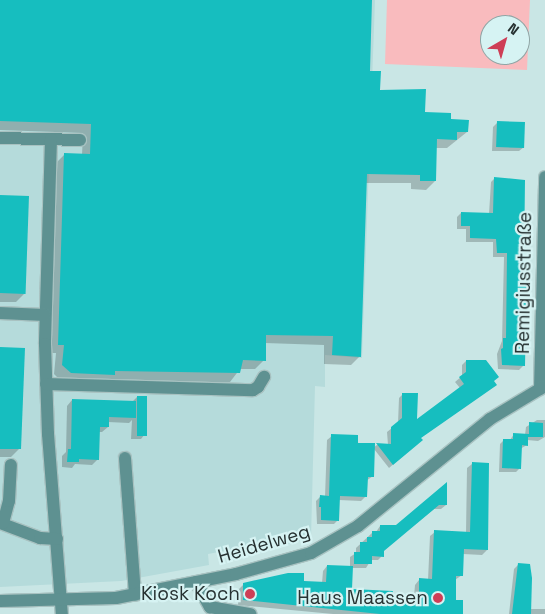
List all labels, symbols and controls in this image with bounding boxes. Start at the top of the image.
north arrow [480,15,530,65]
text: N [504,19,523,39]
street label: Remigiusstraße [511,212,537,354]
street label: Heidelweg [215,520,313,568]
place label: Kiosk Koch [141,583,240,605]
place label: Haus Maassen [297,587,428,609]
marker: Kiosk Koch [244,588,256,600]
marker: Haus Maassen [432,592,444,604]

